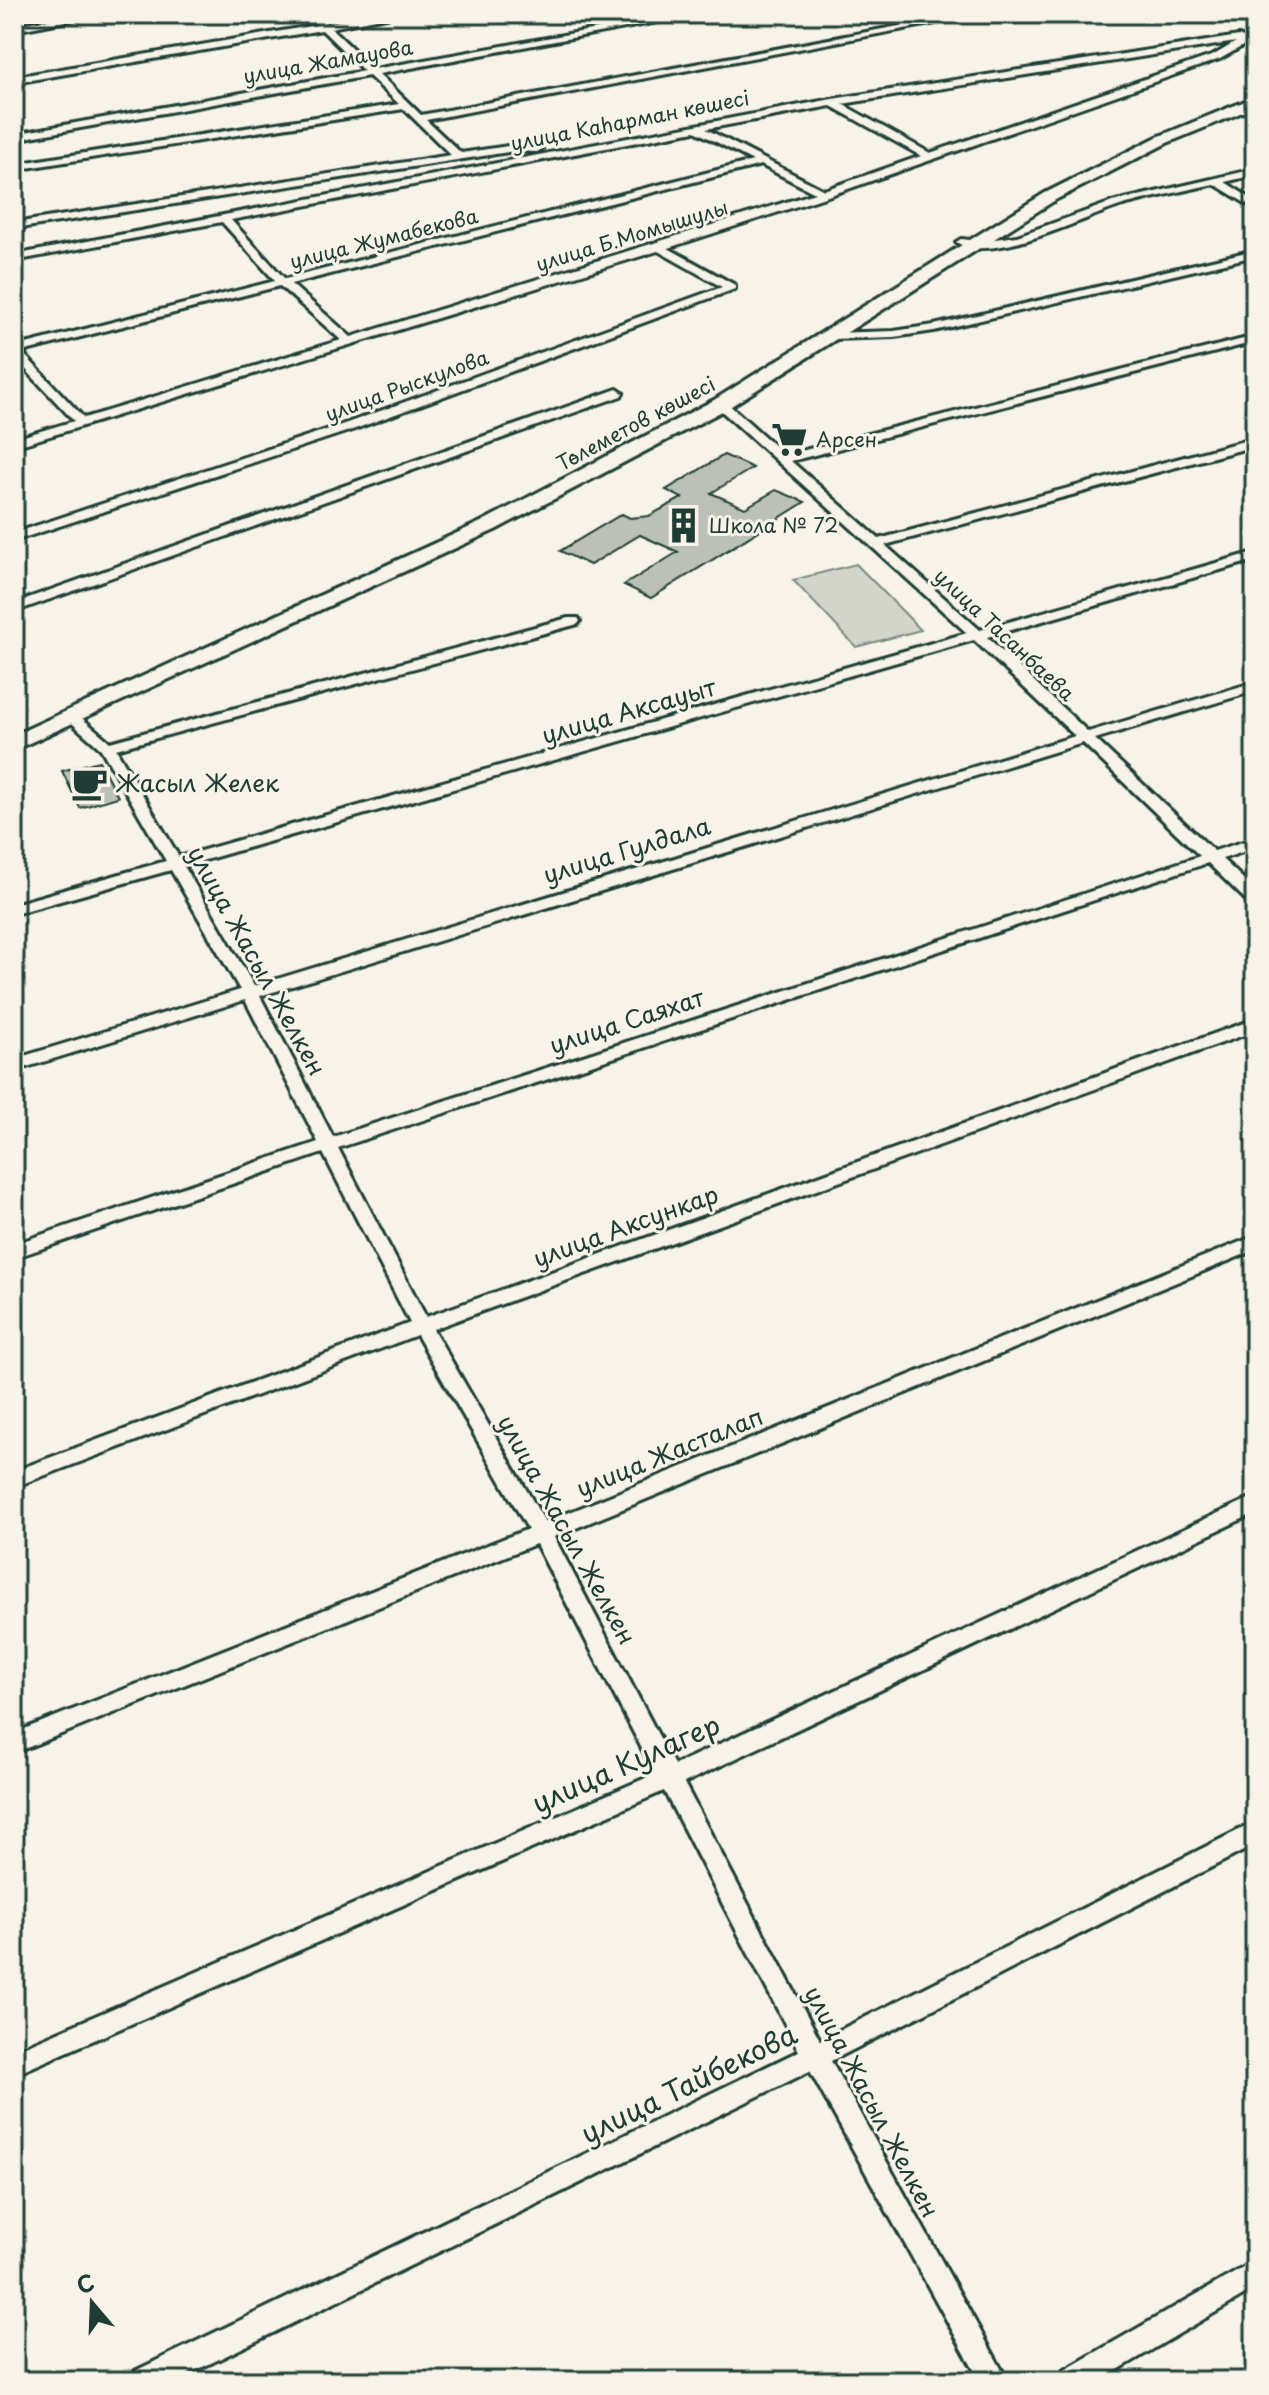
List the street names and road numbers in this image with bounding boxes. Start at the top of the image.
street label: улица Жамауова [241,31,416,91]
street label: улица Каһарман көшесі [508,82,752,158]
street label: улица Б.Момышулы [532,191,732,279]
street label: улица Жумабекова [287,200,482,276]
street label: улица Рыскулова [321,341,493,429]
street label: Төлеметов көшесі [551,369,720,478]
street label: улица Тасанбаева [928,561,1082,708]
street label: улица Аксауыт [537,668,720,752]
street label: улица Гулдала [538,807,715,892]
street label: улица Жасыл Желкен [180,839,336,1081]
street label: улица Саяхат [544,978,709,1062]
street label: улица Аксункар [528,1175,723,1275]
street label: улица Жасталап [570,1397,768,1505]
street label: улица Жасыл Желкен [490,1408,646,1650]
street label: улица Кулагер [524,1702,727,1823]
street label: улица Жасыл Желкен [796,1979,949,2223]
street label: улица Тайбекова [573,2011,804,2154]

